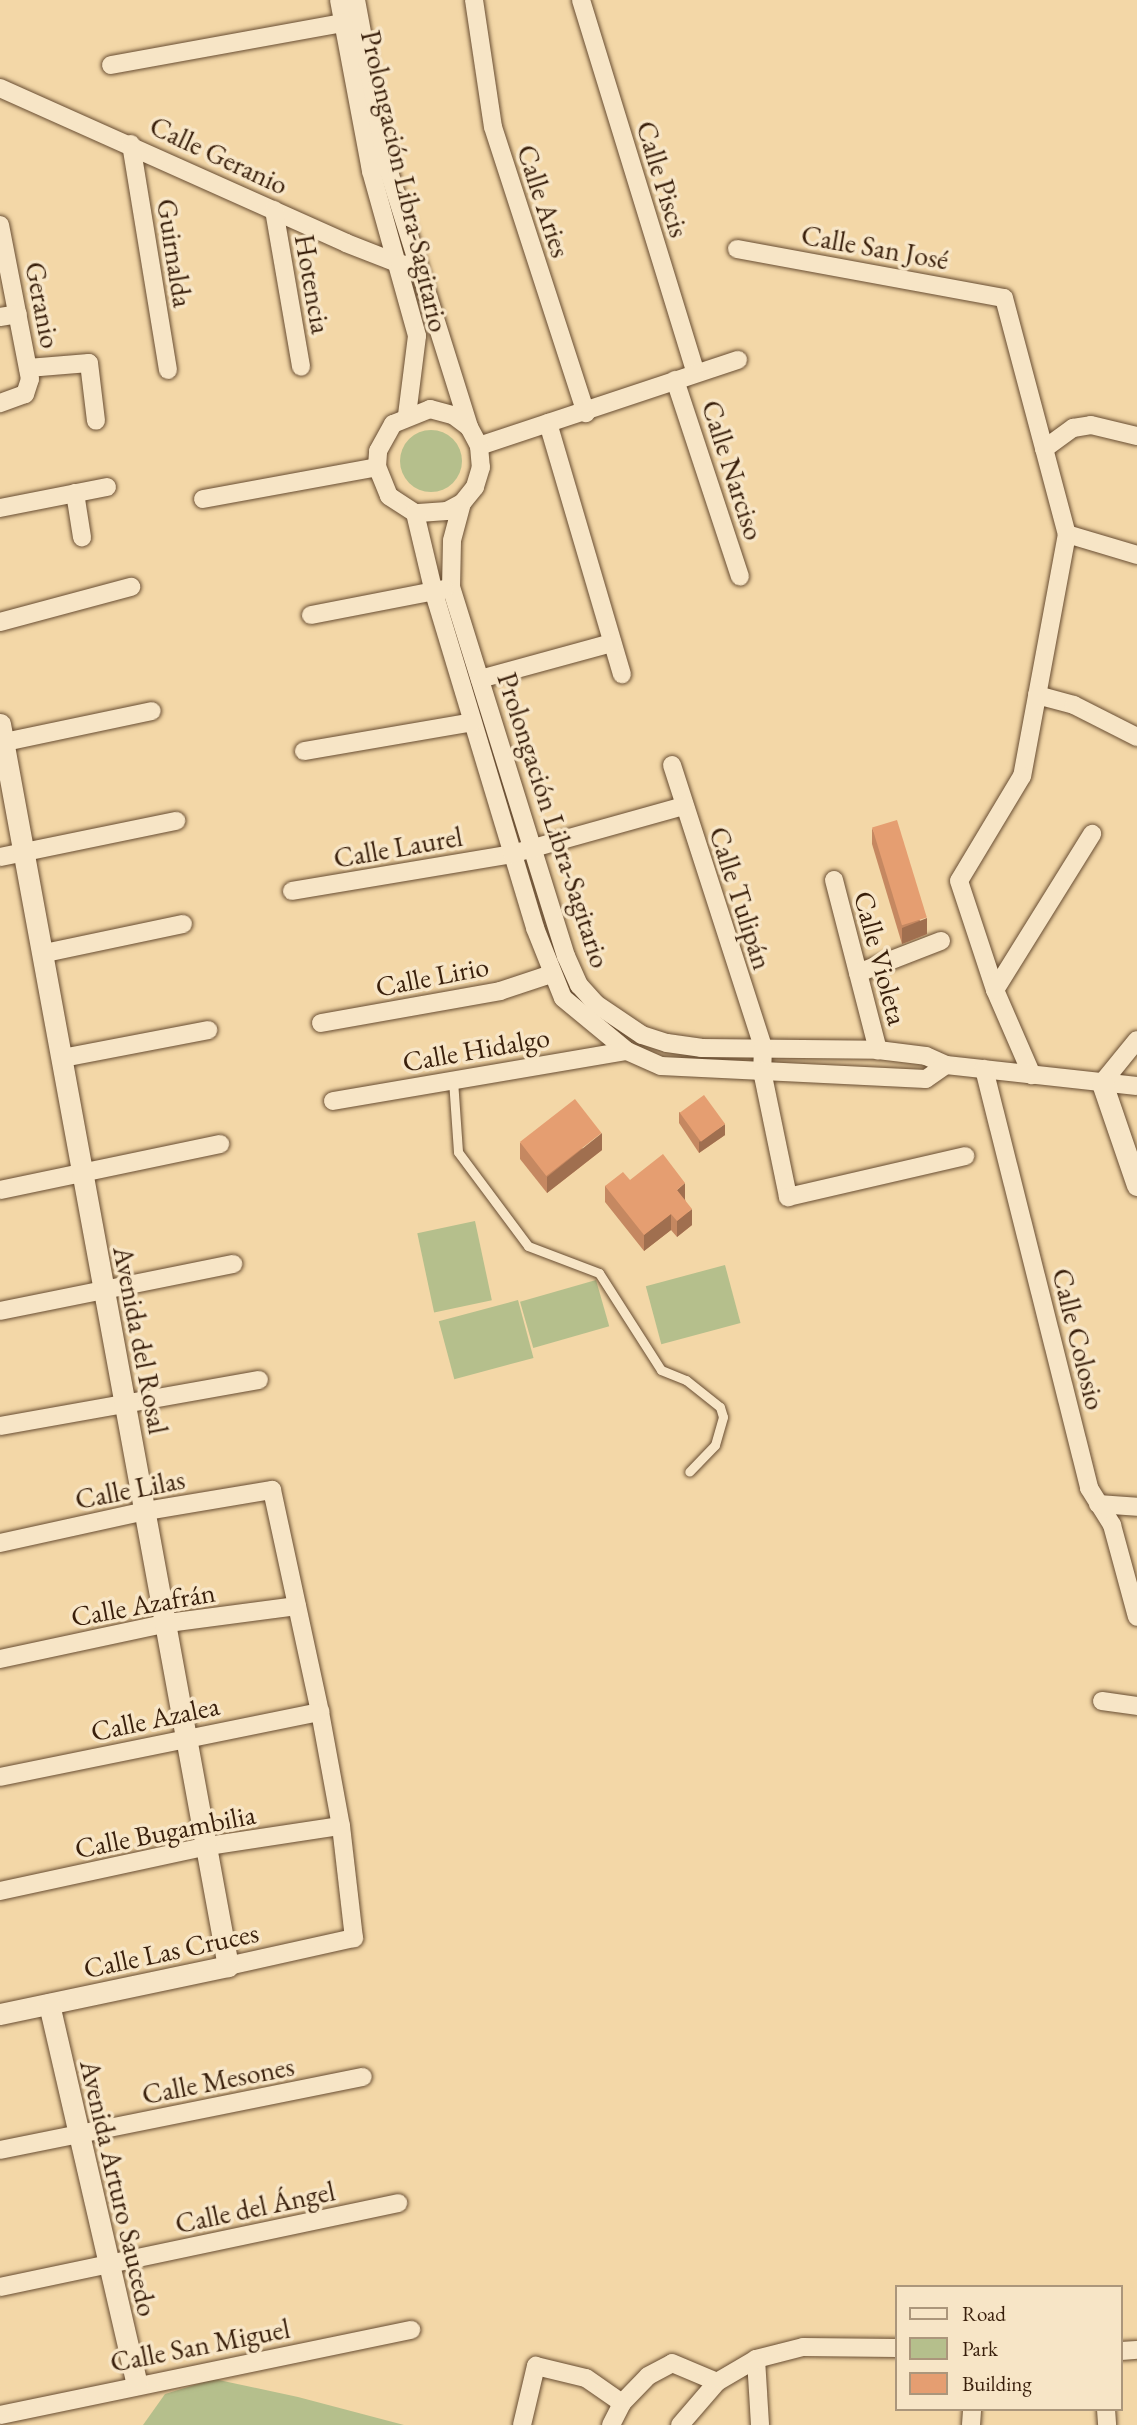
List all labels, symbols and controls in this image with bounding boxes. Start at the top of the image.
street label: Prolongación Libra-Sagitario [354,27,456,335]
street label: Calle Geranio [145,108,293,202]
street label: Calle Piscis [629,117,697,241]
street label: Calle Aries [510,140,578,262]
street label: Guirnalda [150,196,200,310]
street label: Calle San José [799,218,951,276]
street label: Hotencia [288,232,338,336]
street label: Geranio [18,259,68,351]
street label: Calle Narciso [695,396,771,544]
street label: Prolongación Libra-Sagitario [490,668,618,972]
street label: Calle Laurel [331,819,465,875]
street label: Calle Tulipán [702,822,780,974]
street label: Calle Violeta [847,887,915,1029]
street label: Calle Lirio [373,949,491,1003]
street label: Calle Hidalgo [400,1020,552,1078]
street label: Avenida del Rosal [106,1243,176,1437]
street label: Calle Colosio [1045,1265,1113,1413]
street label: Calle Lilas [72,1462,188,1516]
street label: Calle Azafrán [68,1575,218,1633]
street label: Calle Azalea [88,1688,222,1748]
street label: Calle Bugambilia [72,1797,258,1865]
street label: Calle Las Cruces [80,1915,262,1985]
street label: Calle Mesones [139,2049,297,2111]
street label: Avenida Arturo Saucedo [73,2057,165,2319]
street label: Calle del Ángel [172,2174,338,2240]
legend [895,2285,1123,2411]
text: Road [962,2300,1006,2327]
street label: Calle San Miguel [107,2311,293,2379]
text: Park [962,2335,998,2362]
text: Building [962,2370,1032,2397]

